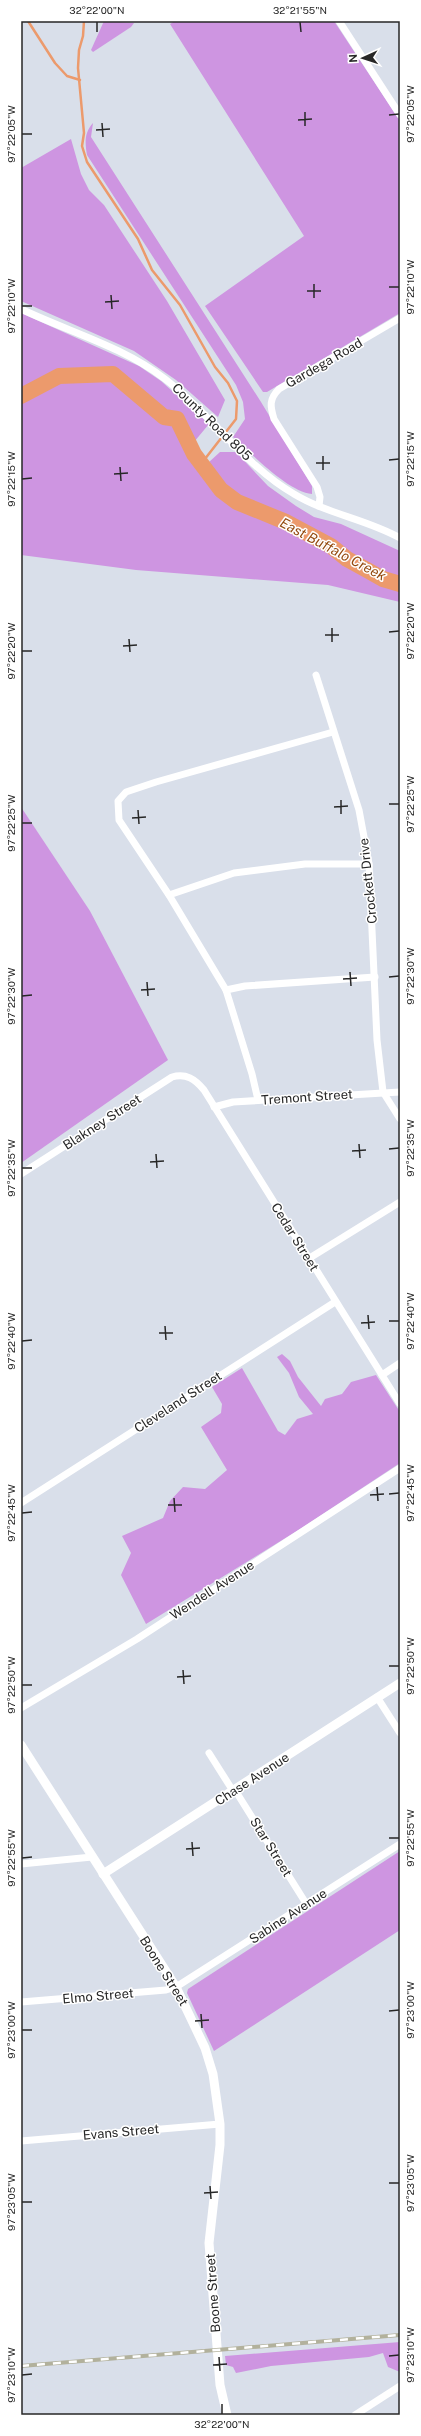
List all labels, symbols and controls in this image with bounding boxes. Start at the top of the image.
text: 32°22'00"N [69,4,125,16]
text: 32°21'55"N [273,4,327,16]
north arrow [343,38,383,78]
text: N [347,54,359,63]
text: 97°22'05"W [404,85,416,143]
text: 97°22'05"W [5,105,17,163]
text: 97°22'10"W [404,259,416,315]
text: 97°22'10"W [5,278,17,334]
street label: Gardega Road [283,335,365,391]
street label: County Road 805 [169,380,255,464]
text: 97°22'15"W [404,431,416,487]
text: 97°22'15"W [5,451,17,507]
water label: East Buffalo Creek [277,514,389,584]
text: 97°22'20"W [404,602,416,659]
text: 97°22'20"W [5,622,17,679]
text: 97°22'25"W [404,775,416,833]
text: 97°22'25"W [5,794,17,852]
street label: Crockett Drive [356,837,380,925]
text: 97°22'30"W [404,947,416,1005]
text: 97°22'30"W [5,967,17,1025]
street label: Tremont Street [261,1086,353,1108]
street label: Blakney Street [60,1091,144,1153]
text: 97°22'35"W [404,1119,416,1177]
text: 97°22'35"W [5,1139,17,1197]
street label: Cedar Street [268,1200,322,1274]
text: 97°22'40"W [404,1292,416,1350]
text: 97°22'40"W [5,1312,17,1370]
street label: Cleveland Street [132,1368,224,1436]
text: 97°22'45"W [404,1464,416,1522]
text: 97°22'45"W [5,1484,17,1542]
street label: Wendell Avenue [167,1557,257,1623]
text: 97°22'50"W [404,1637,416,1695]
text: 97°22'50"W [5,1656,17,1714]
street label: Chase Avenue [212,1750,292,1808]
text: 97°22'55"W [404,1809,416,1867]
street label: Star Street [247,1815,295,1879]
text: 97°22'55"W [5,1829,17,1887]
street label: Sabine Avenue [246,1885,330,1947]
street label: Boone Street [137,1933,191,2009]
text: 97°23'00"W [404,1981,416,2039]
street label: Elmo Street [62,1985,134,2007]
text: 97°23'00"W [5,2001,17,2059]
street label: Evans Street [82,2121,160,2143]
text: 97°23'05"W [404,2154,416,2212]
text: 97°23'05"W [5,2173,17,2231]
street label: Boone Street [203,2253,223,2333]
text: 97°23'10"W [404,2327,416,2383]
text: 97°23'10"W [5,2347,17,2403]
text: 32°22'00"N [194,2418,250,2430]

